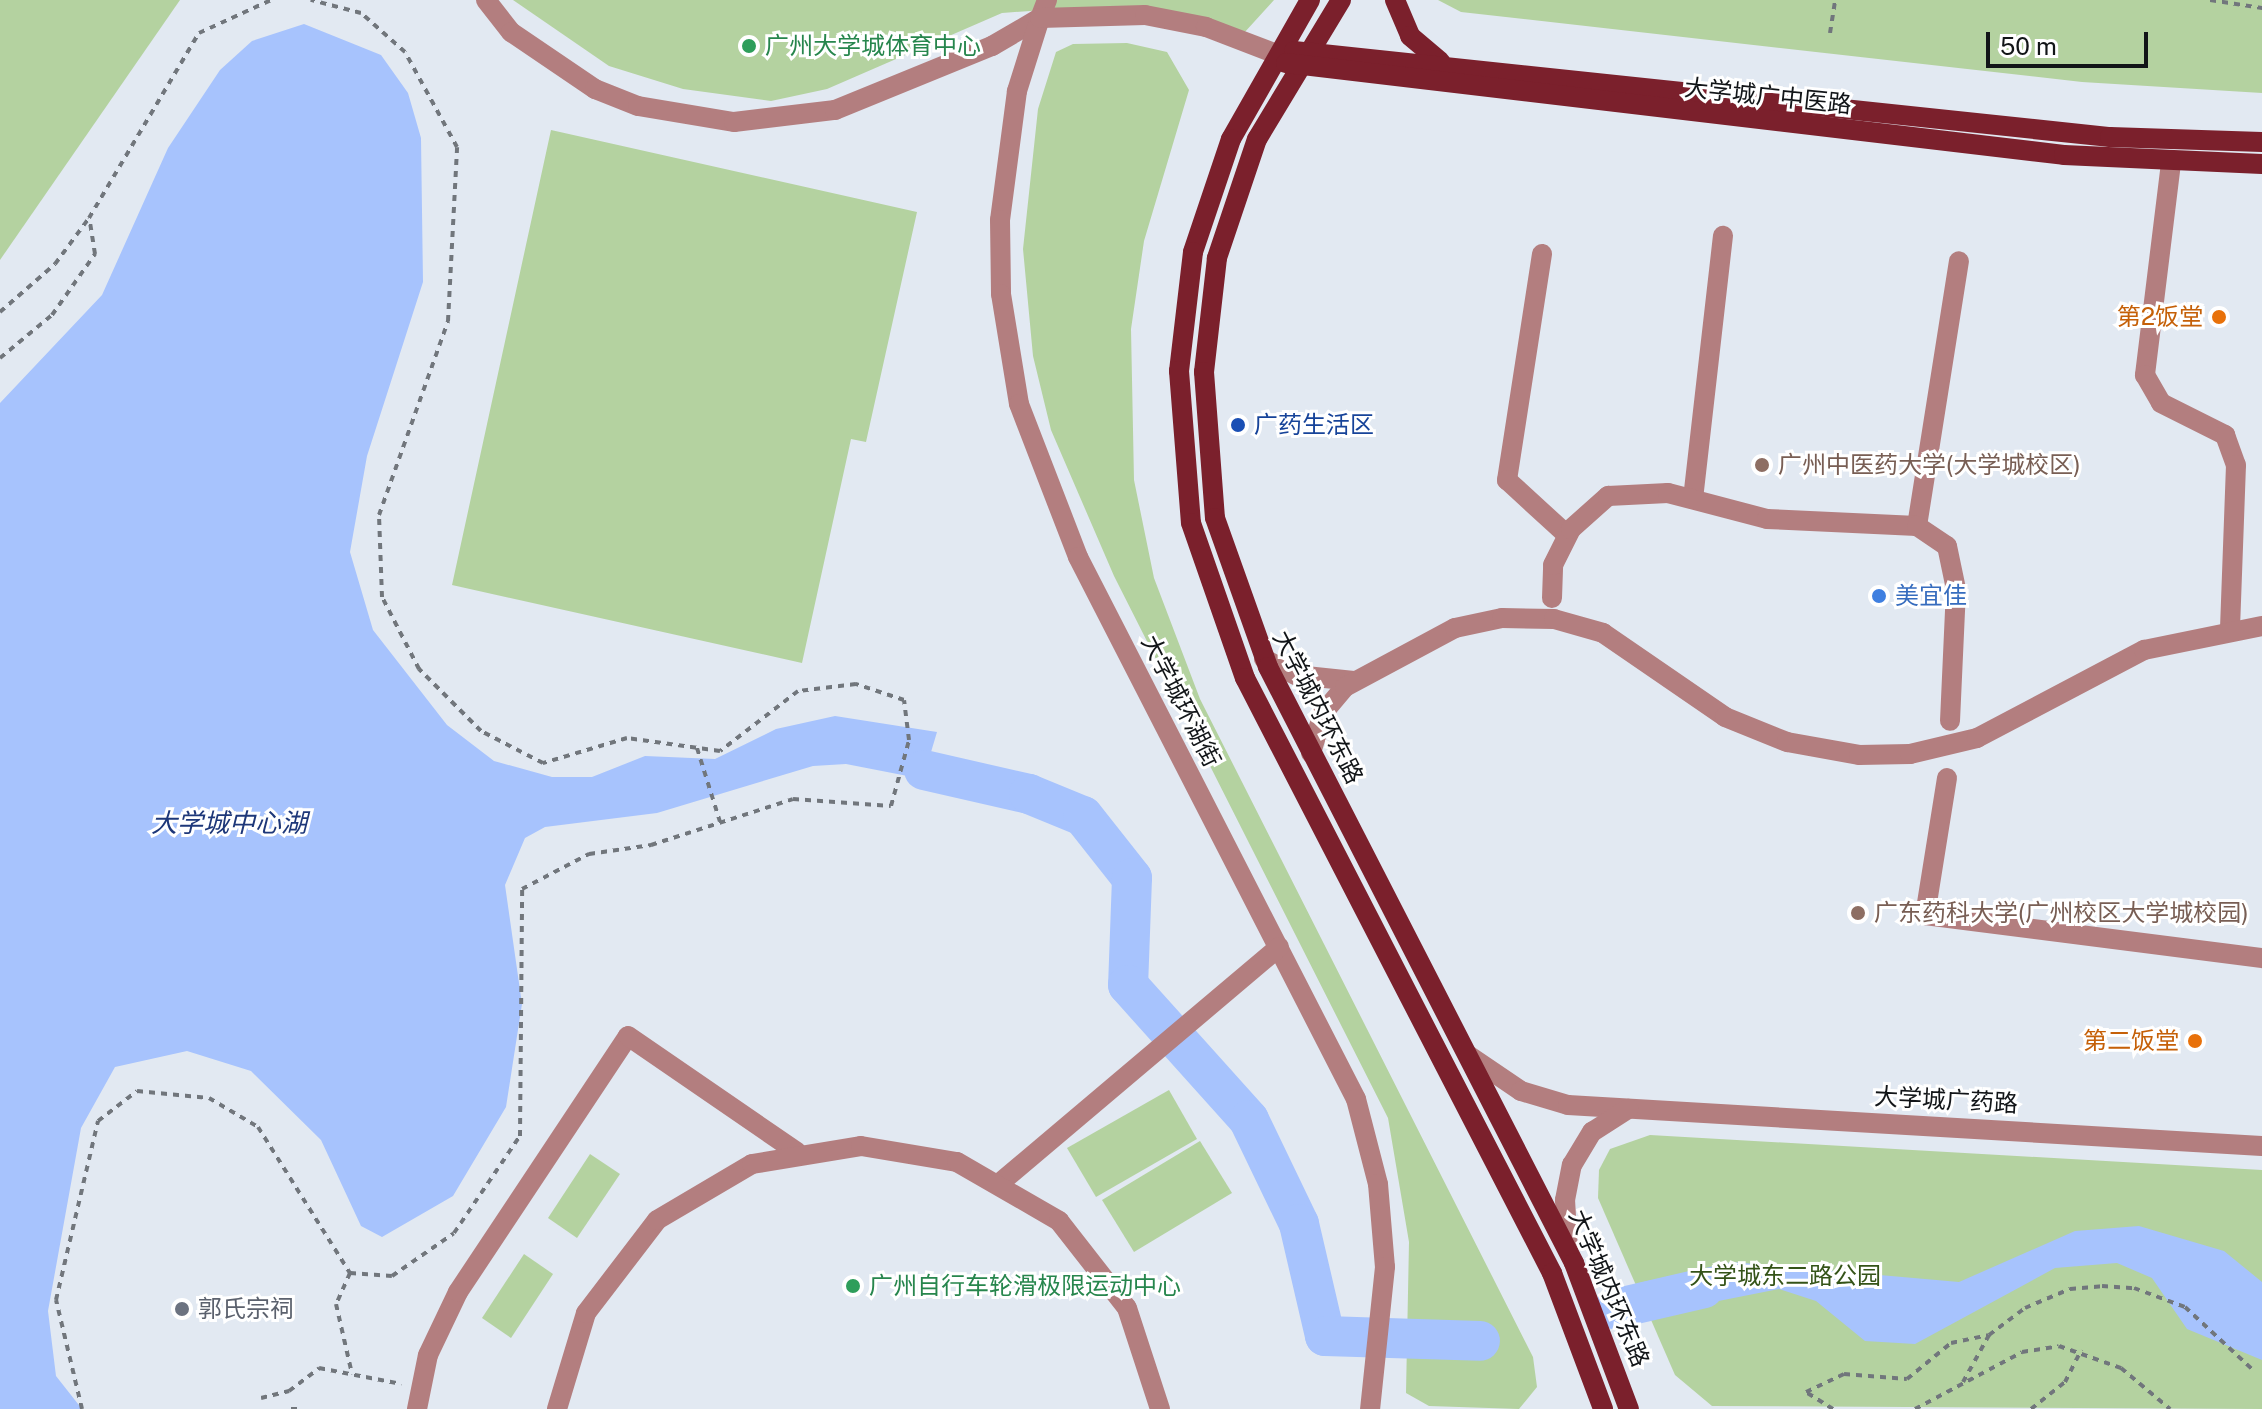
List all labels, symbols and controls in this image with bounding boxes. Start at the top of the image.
scale bar [1990,16,2152,66]
place label: 广州大学城体育中心 [765,32,981,60]
text: 50 m [2000,32,2057,60]
marker: 广州大学城体育中心 [740,37,758,55]
street label: 大学城广中医路 [1683,73,1853,119]
place label: 第2饭堂 [2117,303,2203,331]
marker: 第2饭堂 [2210,308,2228,326]
place label: 广药生活区 [1254,411,1374,439]
marker: 广药生活区 [1229,416,1247,434]
place label: 广州中医药大学(大学城校区) [1778,451,2081,479]
marker: 广州中医药大学(大学城校区) [1753,456,1771,474]
place label: 美宜佳 [1895,582,1967,610]
marker: 美宜佳 [1870,587,1888,605]
street label: 大学城内环东路 [1267,626,1369,788]
street label: 大学城环湖街 [1135,630,1227,772]
water label: 大学城中心湖 [151,807,307,839]
place label: 广东药科大学(广州校区大学城校园) [1874,899,2249,927]
marker: 广东药科大学(广州校区大学城校园) [1849,904,1867,922]
place label: 第二饭堂 [2083,1027,2179,1055]
marker: 第二饭堂 [2186,1032,2204,1050]
street label: 大学城广药路 [1873,1082,2019,1118]
street label: 大学城内环东路 [1563,1205,1655,1371]
park label: 大学城东二路公园 [1689,1262,1881,1290]
place label: 广州自行车轮滑极限运动中心 [869,1272,1181,1300]
marker: 广州自行车轮滑极限运动中心 [844,1277,862,1295]
place label: 郭氏宗祠 [198,1295,294,1323]
marker: 郭氏宗祠 [173,1300,191,1318]

